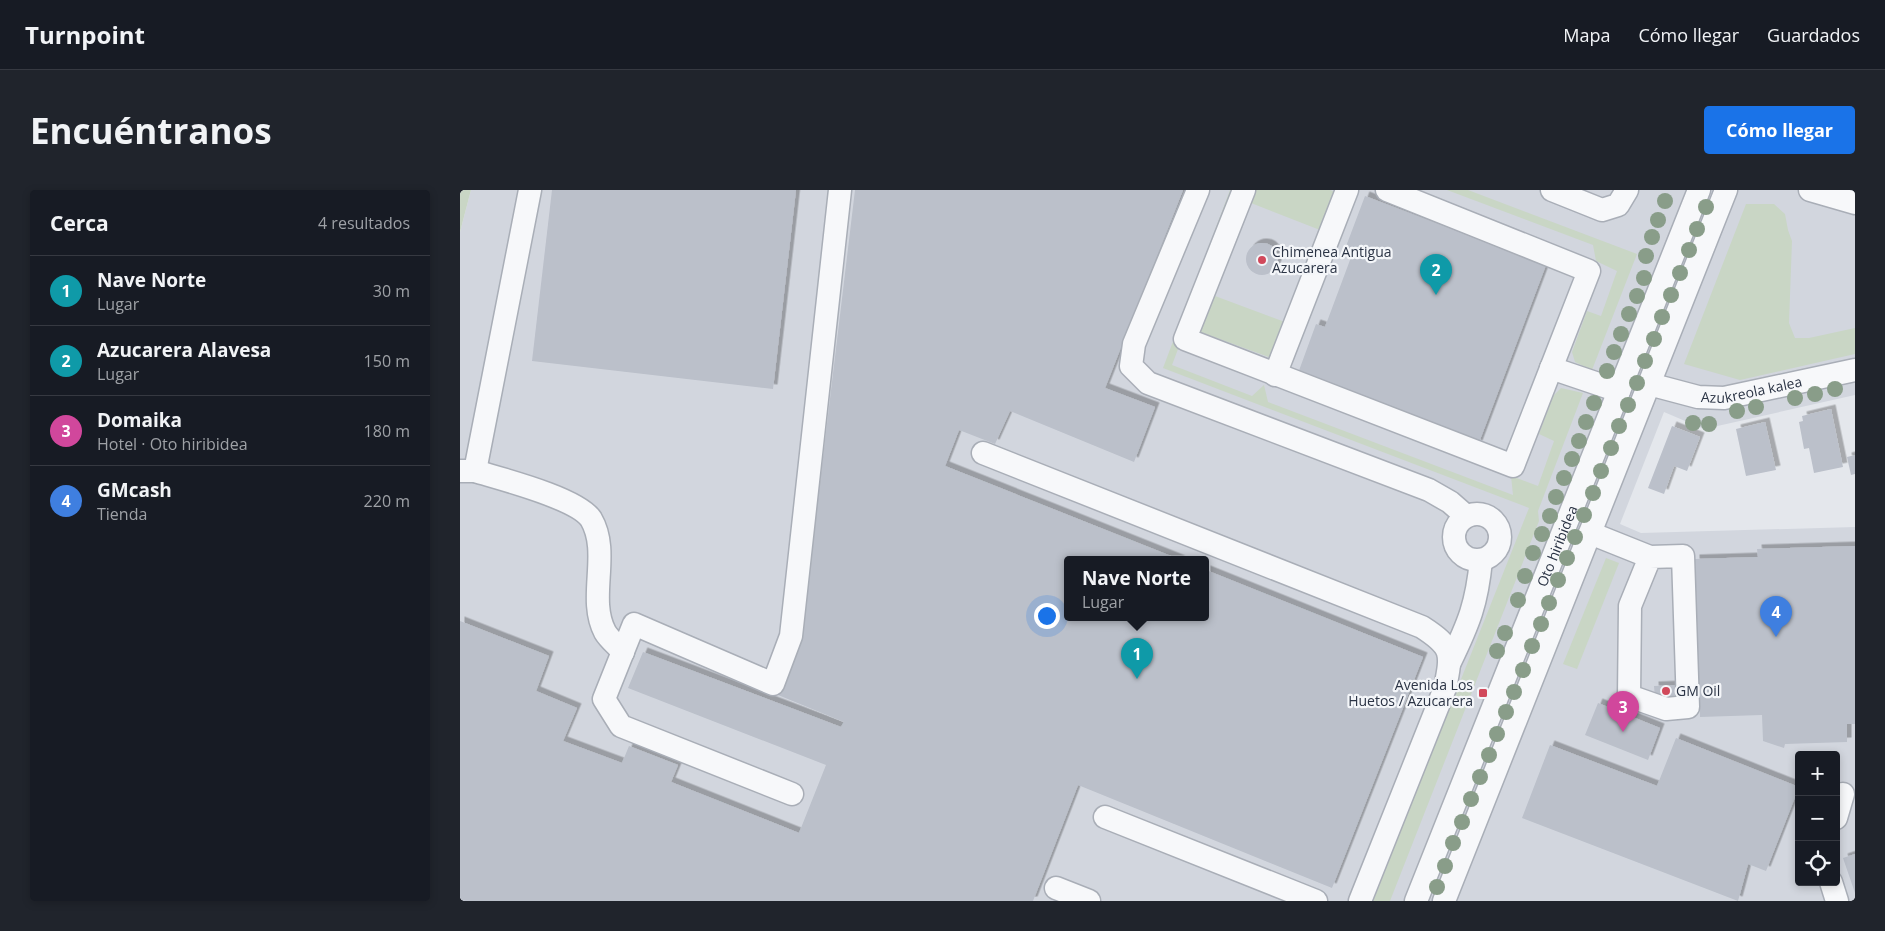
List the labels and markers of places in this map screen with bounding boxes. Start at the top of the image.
place label: Chimenea Antigua Azucarera [1272,242,1392,277]
marker: Chimenea Antigua Azucarera [1256,254,1268,266]
pin: 2 [1420,254,1452,295]
pin: 4 [1760,596,1792,637]
pin: 1 [1121,638,1153,679]
place label: Avenida Los Huetos / Azucarera [1348,675,1473,710]
place label: GM Oil [1676,681,1720,700]
marker: GM Oil [1660,685,1672,697]
marker: Avenida Los Huetos / Azucarera [1477,687,1489,699]
pin: 3 [1607,691,1639,732]

